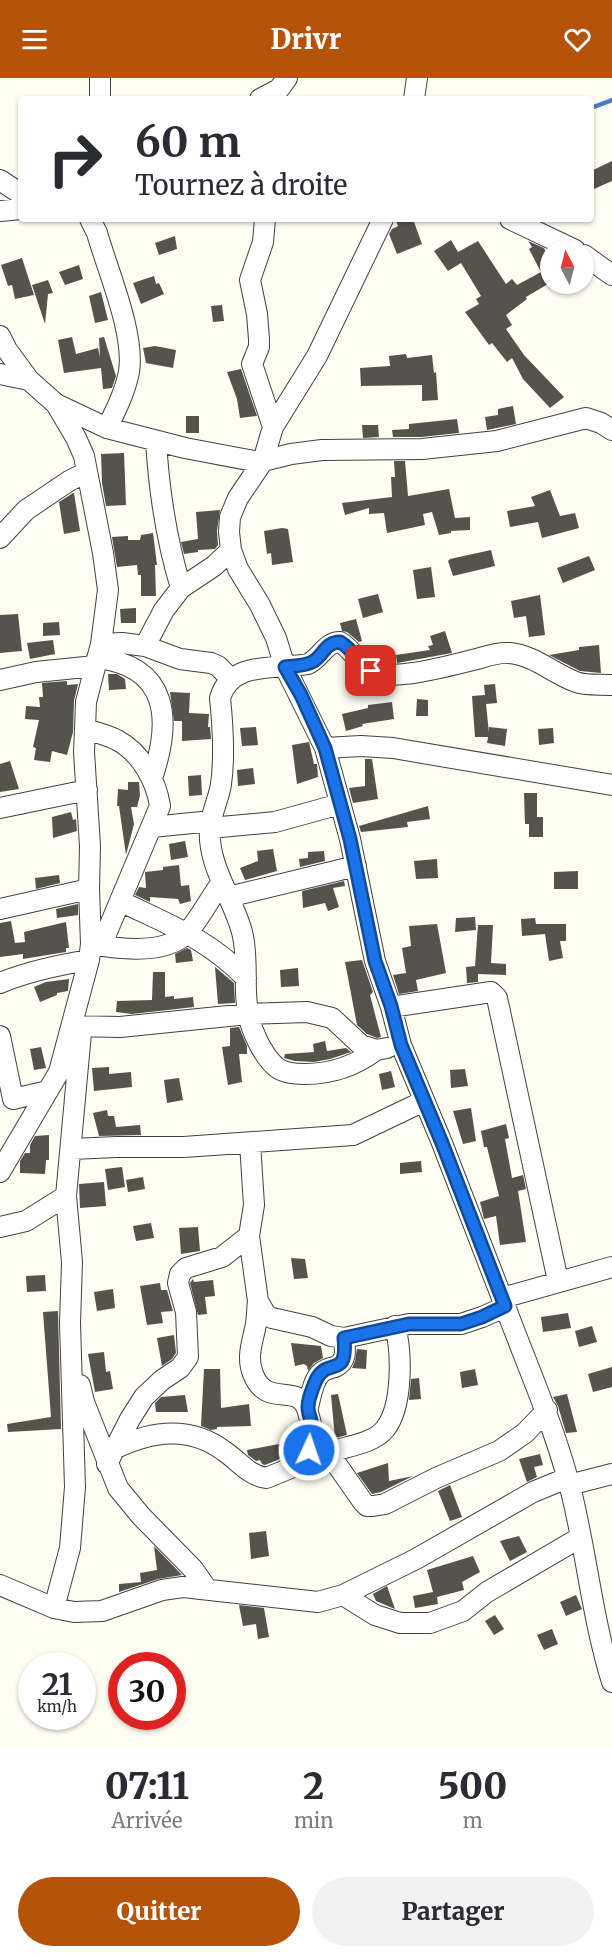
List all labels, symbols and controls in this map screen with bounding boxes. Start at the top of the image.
text: Drivr [270,22,342,56]
icon: menu [18,23,51,56]
icon: heart [561,23,594,56]
text: 60 m [135,116,241,168]
icon: right [36,120,114,198]
text: Tournez à droite [135,168,347,202]
north arrow [540,240,594,294]
map controls [540,240,594,294]
pin [345,645,396,696]
icon: arrive [354,654,387,687]
position arrow [277,1418,341,1482]
speed limit sign: 30 [108,1652,186,1730]
text: 21 [42,1665,72,1703]
text: km/h [37,1697,77,1716]
text: 07:11 [105,1764,189,1809]
text: 2 [303,1764,324,1809]
text: 500 [438,1764,507,1809]
text: Arrivée [111,1808,182,1833]
text: min [294,1808,333,1833]
text: m [463,1808,483,1833]
button: Quitter [18,1877,300,1946]
button: Partager [312,1877,594,1946]

